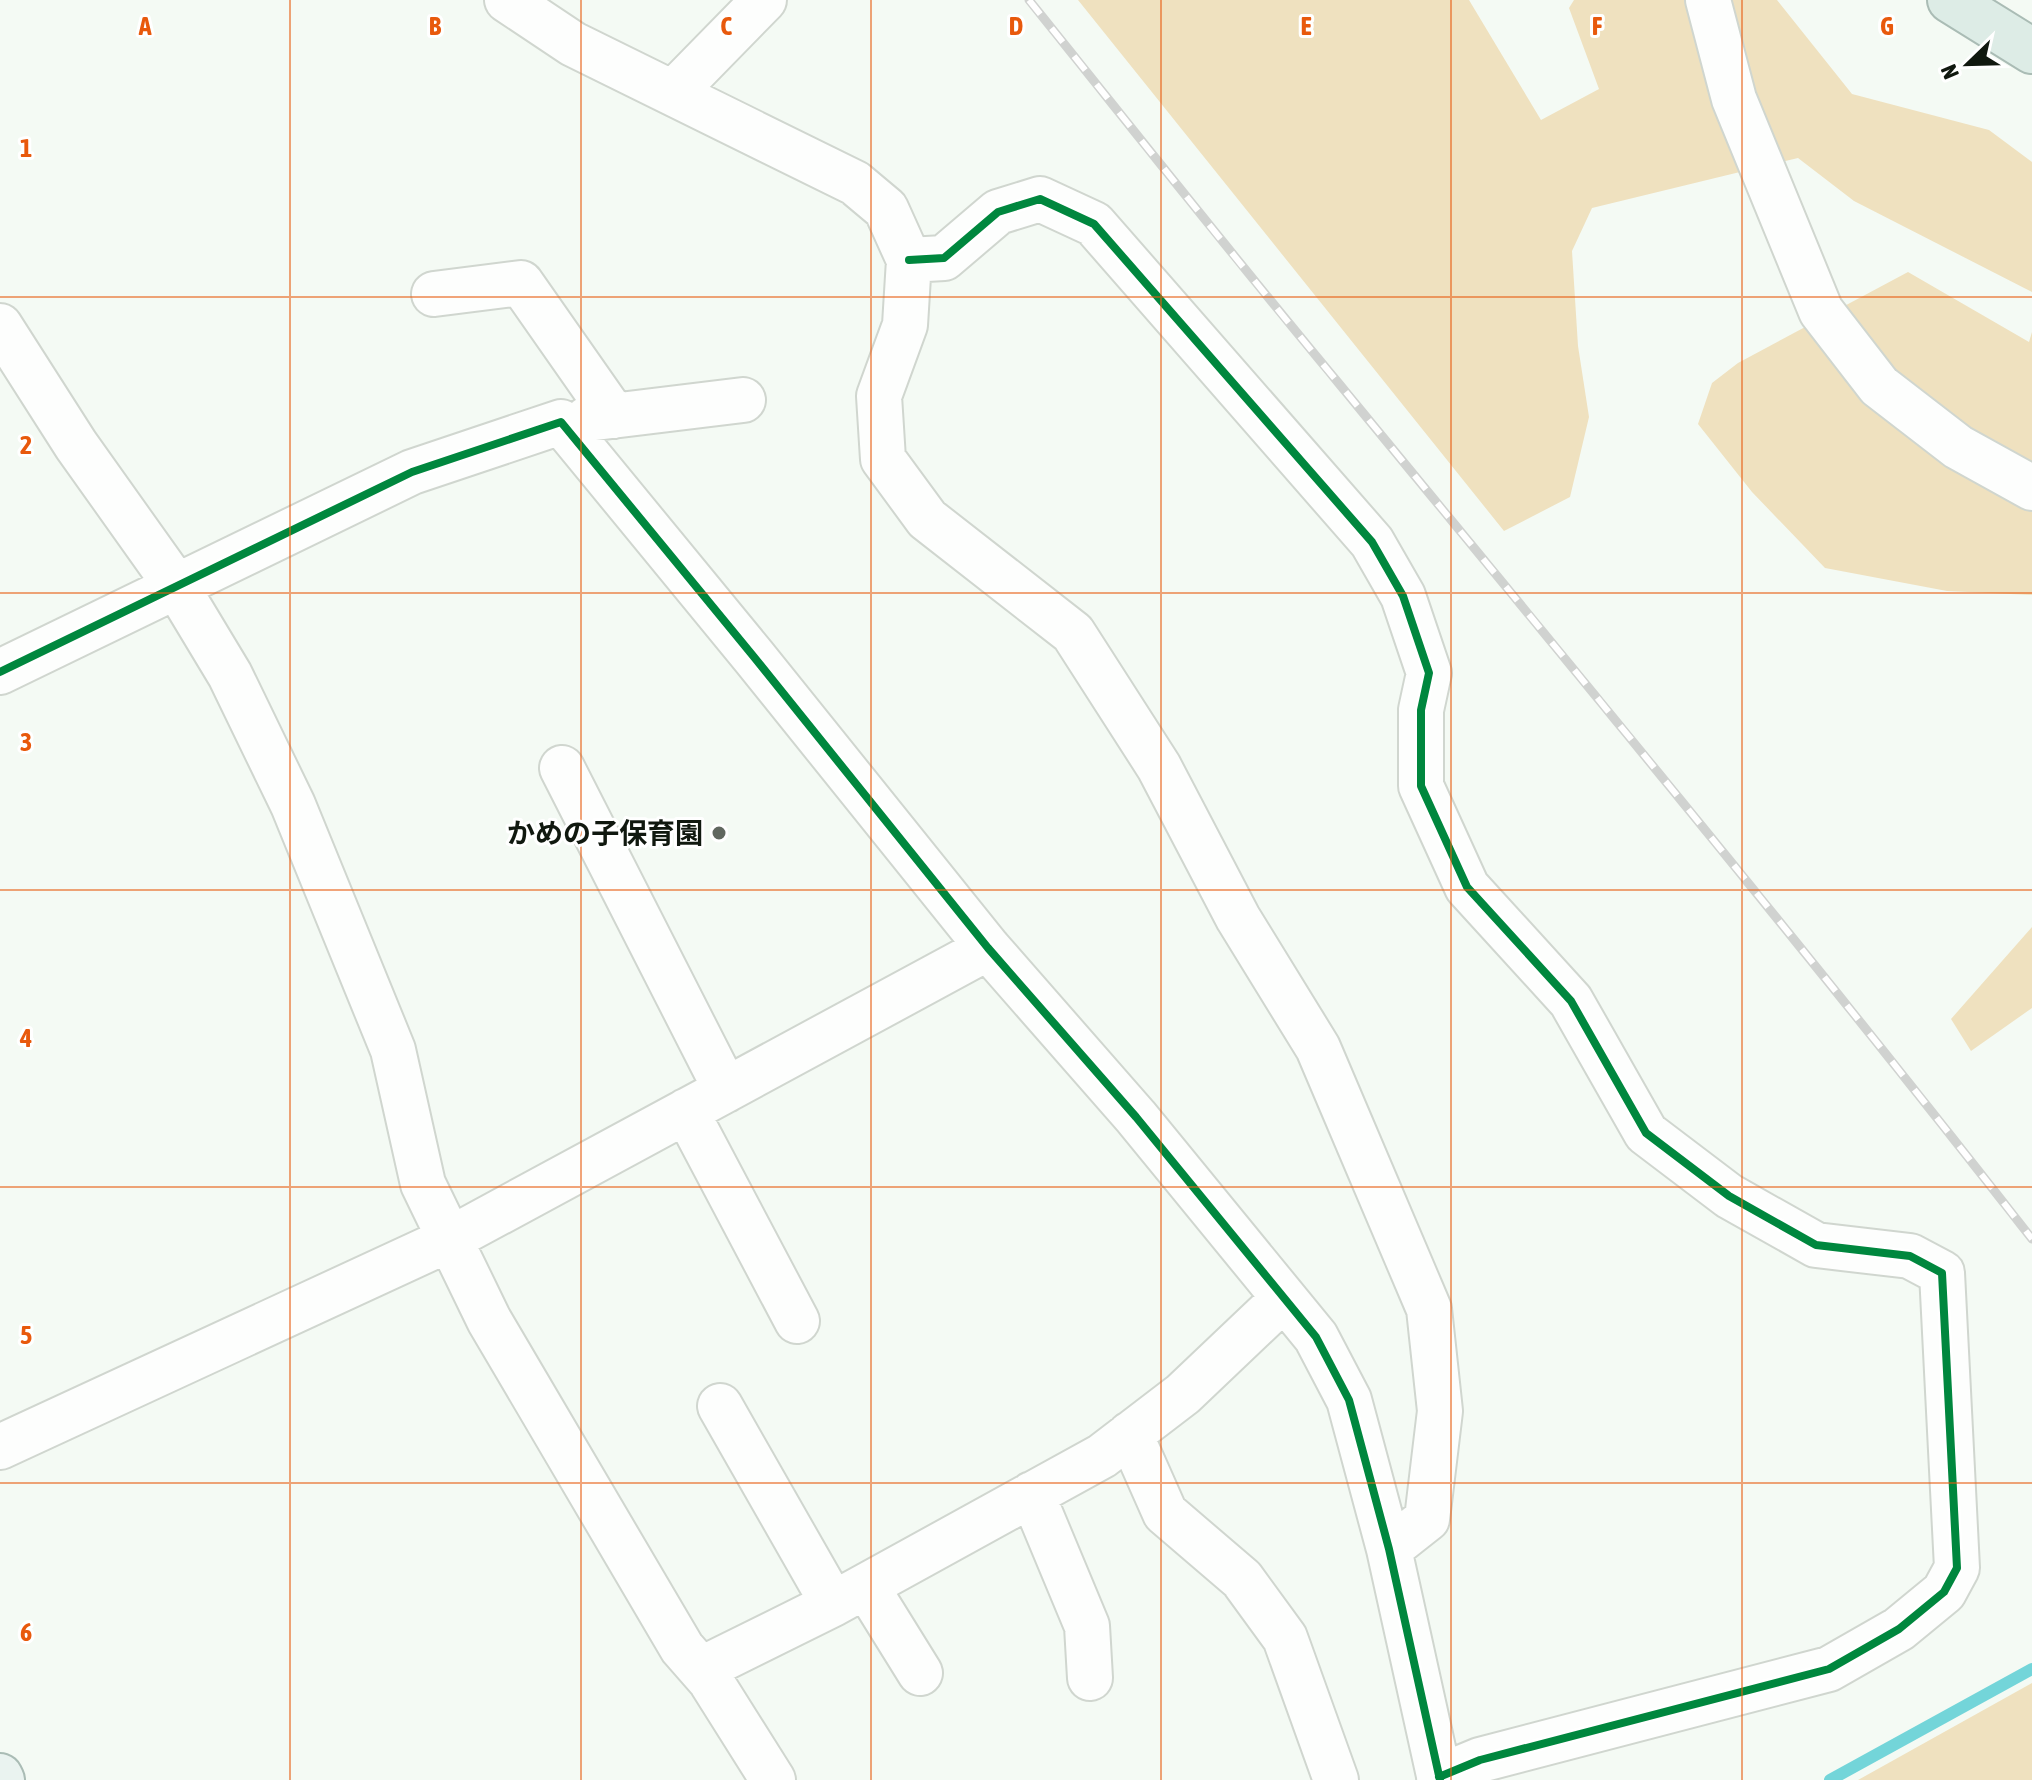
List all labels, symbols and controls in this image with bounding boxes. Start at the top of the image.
text: A [138,11,152,41]
text: B [429,11,442,41]
text: C [720,11,732,41]
text: D [1009,11,1023,41]
text: E [1300,11,1312,41]
text: F [1592,11,1603,41]
text: G [1880,11,1894,41]
north arrow [1928,24,2008,104]
text: N [1935,61,1964,83]
text: 1 [20,133,32,163]
text: 2 [20,430,32,460]
text: 3 [20,727,32,757]
place label: かめの子保育園 [507,817,703,849]
marker: かめの子保育園 [710,824,728,842]
text: 4 [19,1023,32,1053]
text: 5 [20,1320,32,1350]
text: 6 [20,1617,32,1647]

